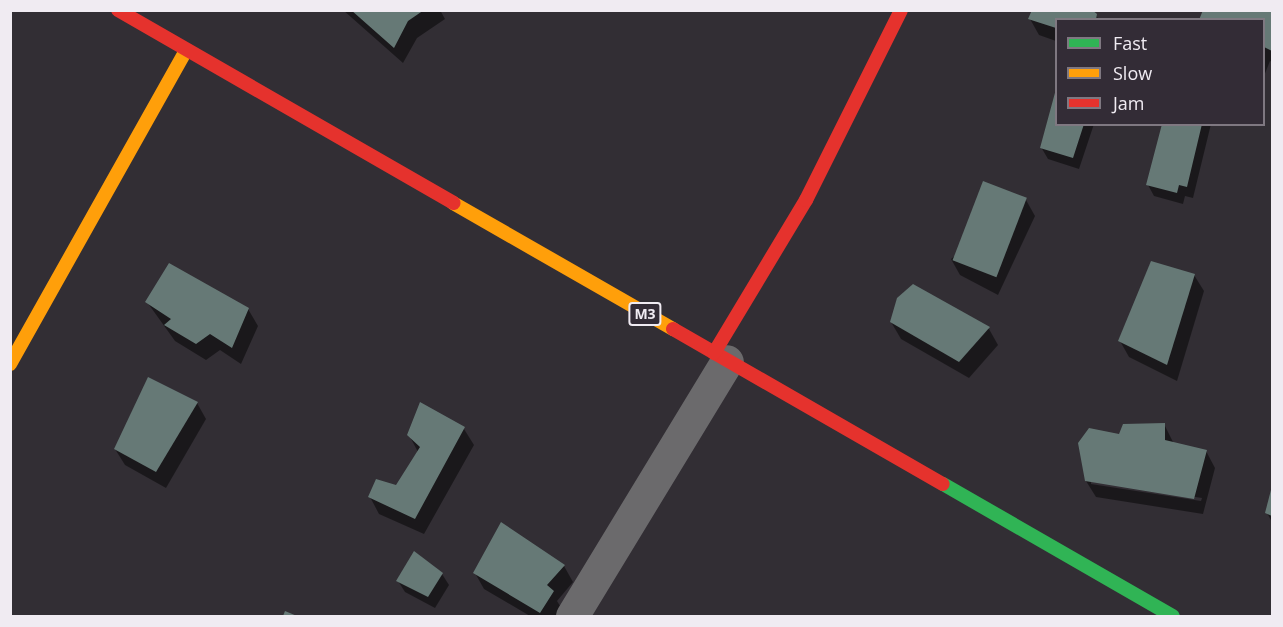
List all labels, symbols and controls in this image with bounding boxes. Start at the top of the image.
legend [1055,18,1265,126]
text: Fast [1113,31,1147,55]
text: Slow [1113,61,1152,85]
text: Jam [1113,91,1145,115]
road number: M3 [627,303,663,325]

